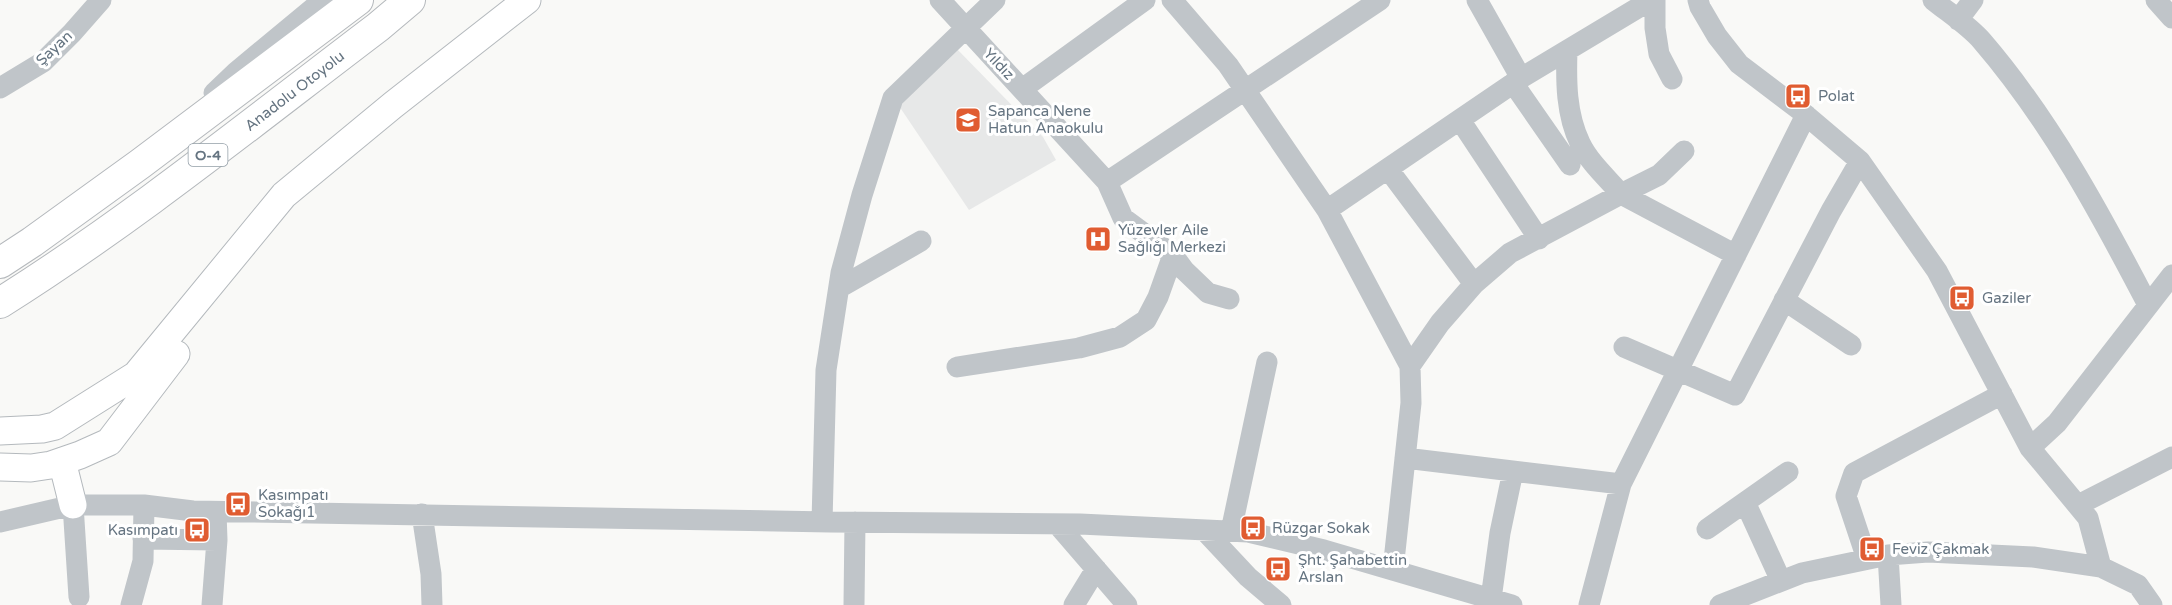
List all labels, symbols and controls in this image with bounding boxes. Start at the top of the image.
street label: Şayan [32,27,76,69]
street label: Yıldız [980,44,1018,84]
street label: Anadolu Otoyolu [241,47,348,135]
bus stop icon: Polat [1783,81,1813,111]
place label: Polat [1818,87,1855,105]
place label: Sapanca Nene Hatun Anaokulu [988,102,1103,137]
school or university icon: Sapanca Nene Hatun Anaokulu [953,105,983,135]
road number: O-4 [188,144,228,166]
place label: Yüzevler Aile Sağlığı Merkezi [1118,221,1226,256]
hospital icon: Yüzevler Aile Sağlığı Merkezi [1083,224,1113,254]
bus stop icon: Gaziler [1947,283,1977,313]
place label: Gaziler [1982,289,2031,307]
place label: Kasımpatı Sokağı1 [258,486,328,521]
bus stop icon: Kasımpatı Sokağı1 [223,489,253,519]
bus stop icon: Rüzgar Sokak [1238,513,1268,543]
bus stop icon: Kasımpatı [182,515,212,545]
place label: Rüzgar Sokak [1272,519,1370,537]
place label: Kasımpatı [108,521,178,539]
bus stop icon: Feviz Çakmak [1857,534,1887,564]
place label: Feviz Çakmak [1892,540,1989,558]
place label: Şht. Şahabettin Arslan [1298,551,1407,586]
bus stop icon: Şht. Şahabettin Arslan [1263,554,1293,584]

